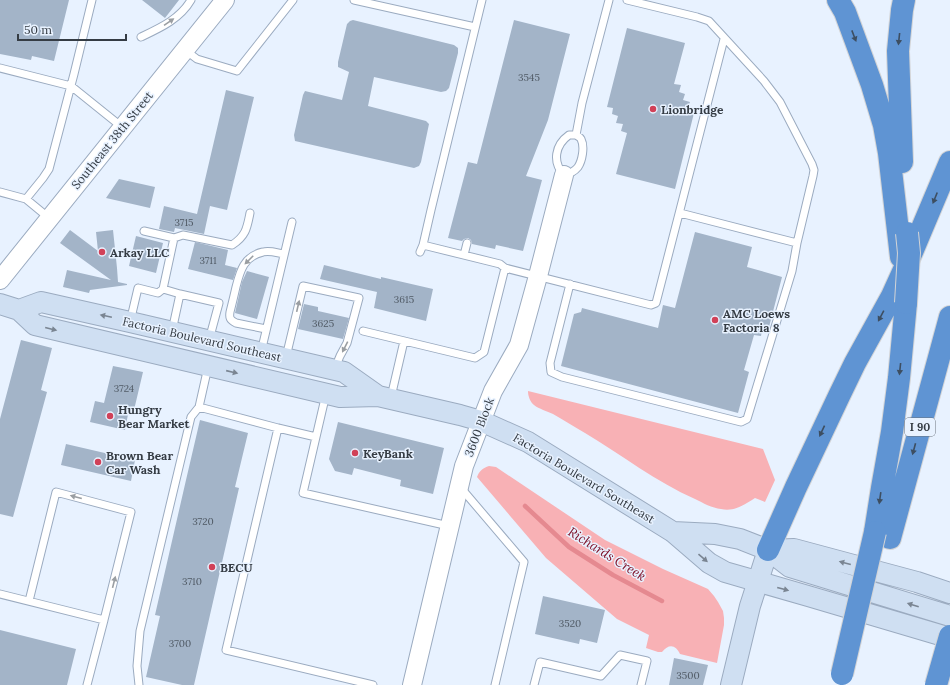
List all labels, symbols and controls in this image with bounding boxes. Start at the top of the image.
scale bar [18,16,126,42]
one-way arrow [164,18,174,26]
text: 50 m [24,22,52,37]
one-way arrow [851,30,857,42]
one-way arrow [896,33,903,45]
house number: 3545 [518,71,540,84]
street label: Southeast 38th Street [68,88,156,192]
place label: Lionbridge [661,102,724,117]
marker: Lionbridge [648,104,658,114]
one-way arrow [932,192,939,204]
house number: 3715 [174,216,194,229]
place label: Arkay LLC [110,245,170,260]
marker: Arkay LLC [97,247,107,257]
house number: 3711 [199,254,217,267]
one-way arrow [244,255,254,265]
house number: 3615 [394,293,414,306]
one-way arrow [295,300,301,313]
place label: AMC Loews Factoria 8 [723,306,790,335]
one-way arrow [877,310,884,322]
one-way arrow [99,313,112,319]
street label: Factoria Boulevard Southeast [121,313,283,365]
marker: AMC Loews Factoria 8 [710,315,720,325]
house number: 3625 [312,317,334,330]
one-way arrow [45,326,57,332]
one-way arrow [342,341,348,352]
one-way arrow [896,363,903,375]
one-way arrow [226,369,238,375]
house number: 3724 [114,382,135,395]
street label: 3600 Block [461,395,497,459]
place label: Hungry Bear Market [118,402,190,431]
marker: Hungry Bear Market [105,411,115,421]
road number: I 90 [905,418,935,436]
one-way arrow [819,425,825,437]
street label: Factoria Boulevard Southeast [510,430,658,527]
one-way arrow [911,444,917,456]
place label: KeyBank [363,446,413,461]
place label: Brown Bear Car Wash [106,448,173,477]
marker: KeyBank [350,448,360,458]
marker: Brown Bear Car Wash [93,457,103,467]
one-way arrow [877,492,883,504]
one-way arrow [70,494,82,500]
house number: 3720 [192,515,214,528]
water label: Richards Creek [565,523,649,585]
one-way arrow [697,553,708,562]
place label: BECU [220,560,253,575]
one-way arrow [839,560,851,566]
marker: BECU [207,562,217,572]
house number: 3710 [182,575,202,588]
one-way arrow [111,576,117,588]
one-way arrow [777,586,789,592]
one-way arrow [906,602,918,608]
house number: 3520 [559,617,581,630]
house number: 3700 [169,637,191,650]
house number: 3500 [676,669,700,682]

